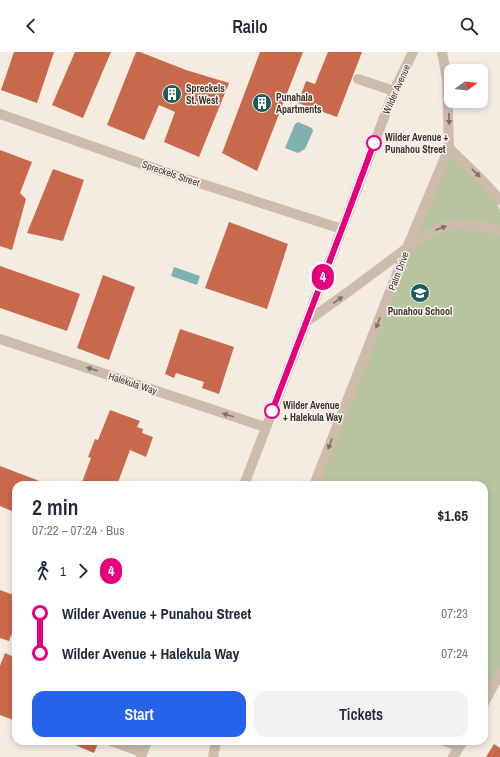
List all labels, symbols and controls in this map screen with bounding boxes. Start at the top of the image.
text: Railo [232,14,268,39]
icon: back [20,15,42,37]
icon: search [458,15,480,37]
street label: Wilder Avenue [380,62,413,116]
north arrow [444,64,488,108]
map controls [444,64,488,108]
place label: Spreckels St. West [186,82,225,107]
building icon: Spreckels St. West [161,83,183,105]
place label: Punahala Apartments [276,91,322,116]
building icon: Punahala Apartments [251,92,273,114]
one-way arrow [445,113,452,125]
place label: Wilder Avenue + Punahou Street [385,131,449,156]
marker: Wilder Avenue + Punahou Street [366,135,382,151]
street label: Spreckels Street [140,158,202,190]
one-way arrow [471,169,481,178]
one-way arrow [435,225,447,231]
street label: Palm Drive [385,250,412,292]
line badge: 4 [310,264,336,290]
text: 4 [320,268,326,286]
school or university icon: Punahou School [409,282,431,304]
one-way arrow [332,296,343,304]
place label: Punahou School [388,305,452,318]
one-way arrow [374,318,380,330]
one-way arrow [85,366,97,372]
street label: Halekula Way [107,370,160,398]
place label: Wilder Avenue + Halekula Way [283,399,343,424]
marker: Wilder Avenue + Halekula Way [264,403,280,419]
one-way arrow [222,412,234,418]
one-way arrow [327,439,333,451]
text: 2 min [32,492,78,522]
text: $1.65 [437,505,468,526]
text: 07:22 – 07:24 · Bus [32,522,124,539]
icon: walk [32,560,54,582]
icon: forward [72,560,94,582]
text: 4 [108,562,114,580]
text: 1 [60,563,66,580]
text: Wilder Avenue + Punahou Street [62,603,251,624]
text: 07:23 [441,605,468,622]
text: Wilder Avenue + Halekula Way [62,643,239,664]
text: 07:24 [441,645,468,662]
button: Start [32,691,246,737]
button: Tickets [254,691,468,737]

